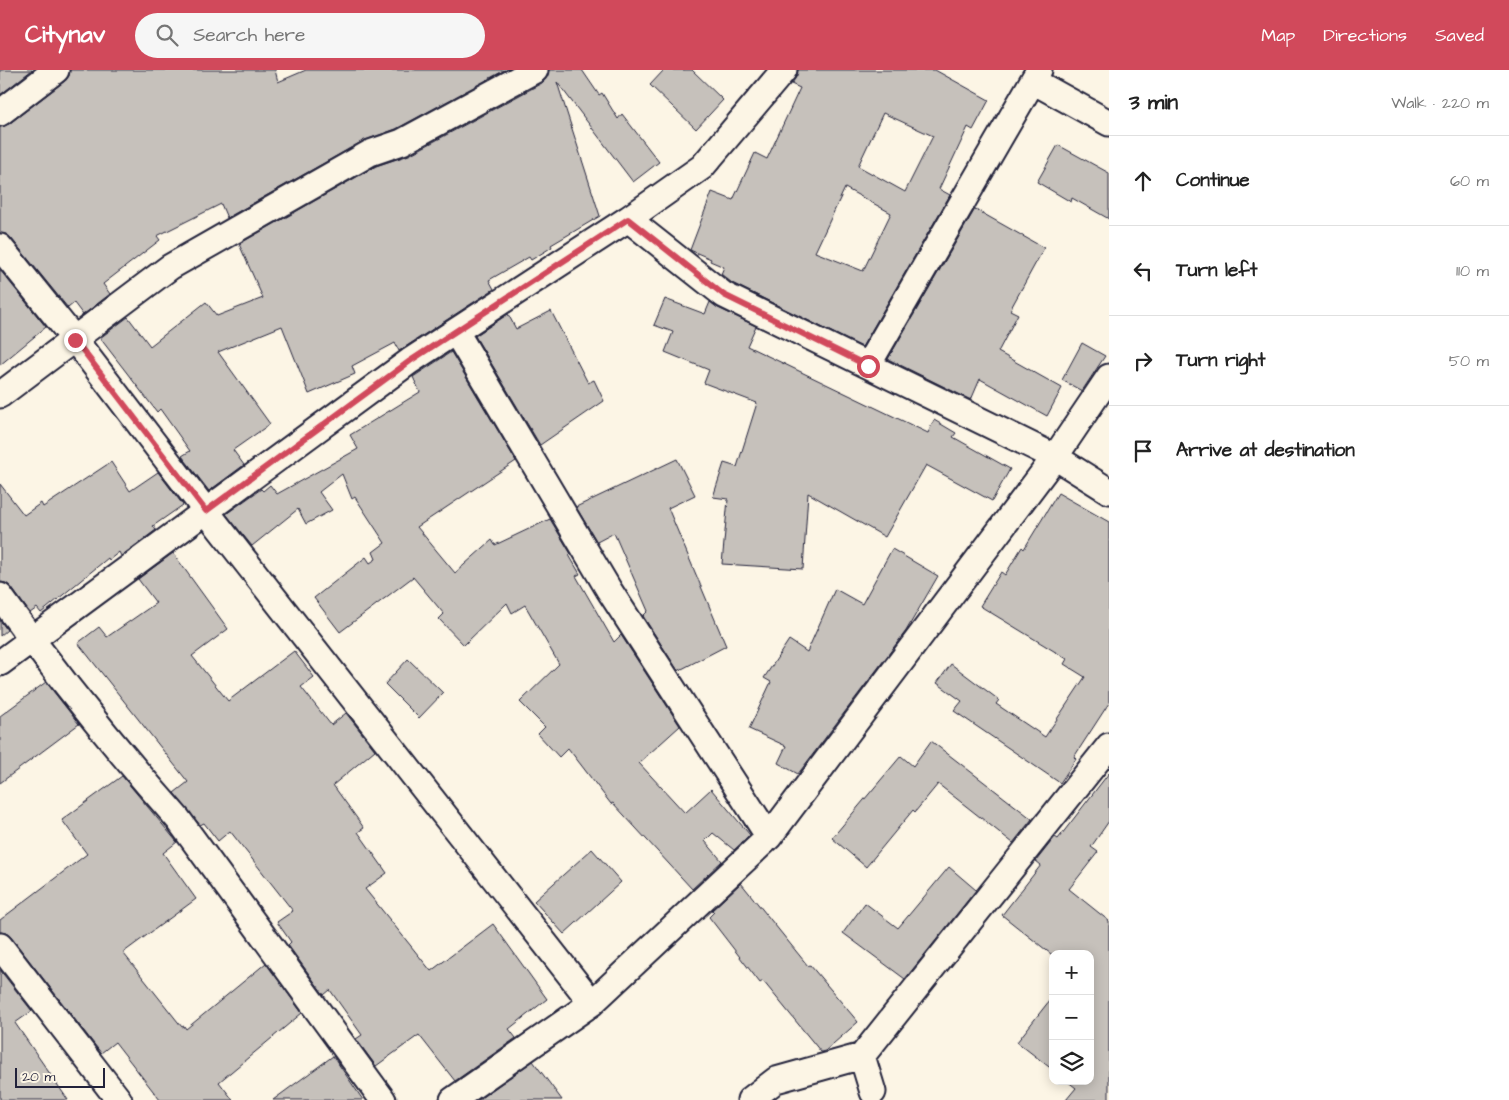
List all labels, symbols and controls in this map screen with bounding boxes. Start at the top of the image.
search box [135,13,485,58]
text: Citynav [25,18,105,52]
icon: search [153,21,181,49]
text: Search here [193,22,305,49]
text: Map [1261,23,1295,48]
text: Directions [1323,23,1407,48]
text: Saved [1435,23,1484,48]
text: 3 min [1129,88,1178,117]
text: Walk · 220 m [1391,92,1489,114]
icon: ahead [1129,167,1157,195]
text: Continue [1176,167,1250,194]
text: 60 m [1450,170,1489,192]
icon: left [1129,257,1157,285]
text: Turn left [1176,257,1257,284]
text: 110 m [1456,260,1489,282]
route end [64,329,87,352]
icon: right [1129,347,1157,375]
text: Turn right [1176,347,1265,374]
text: 50 m [1449,350,1489,372]
route start [857,355,880,378]
icon: arrive [1129,437,1157,465]
text: Arrive at destination [1176,437,1355,464]
map controls [1049,950,1094,1085]
button: + [1049,950,1094,995]
button: − [1049,995,1094,1040]
button: layers [1049,1040,1094,1085]
scale bar [15,1065,105,1088]
text: 20 m [22,1067,55,1087]

